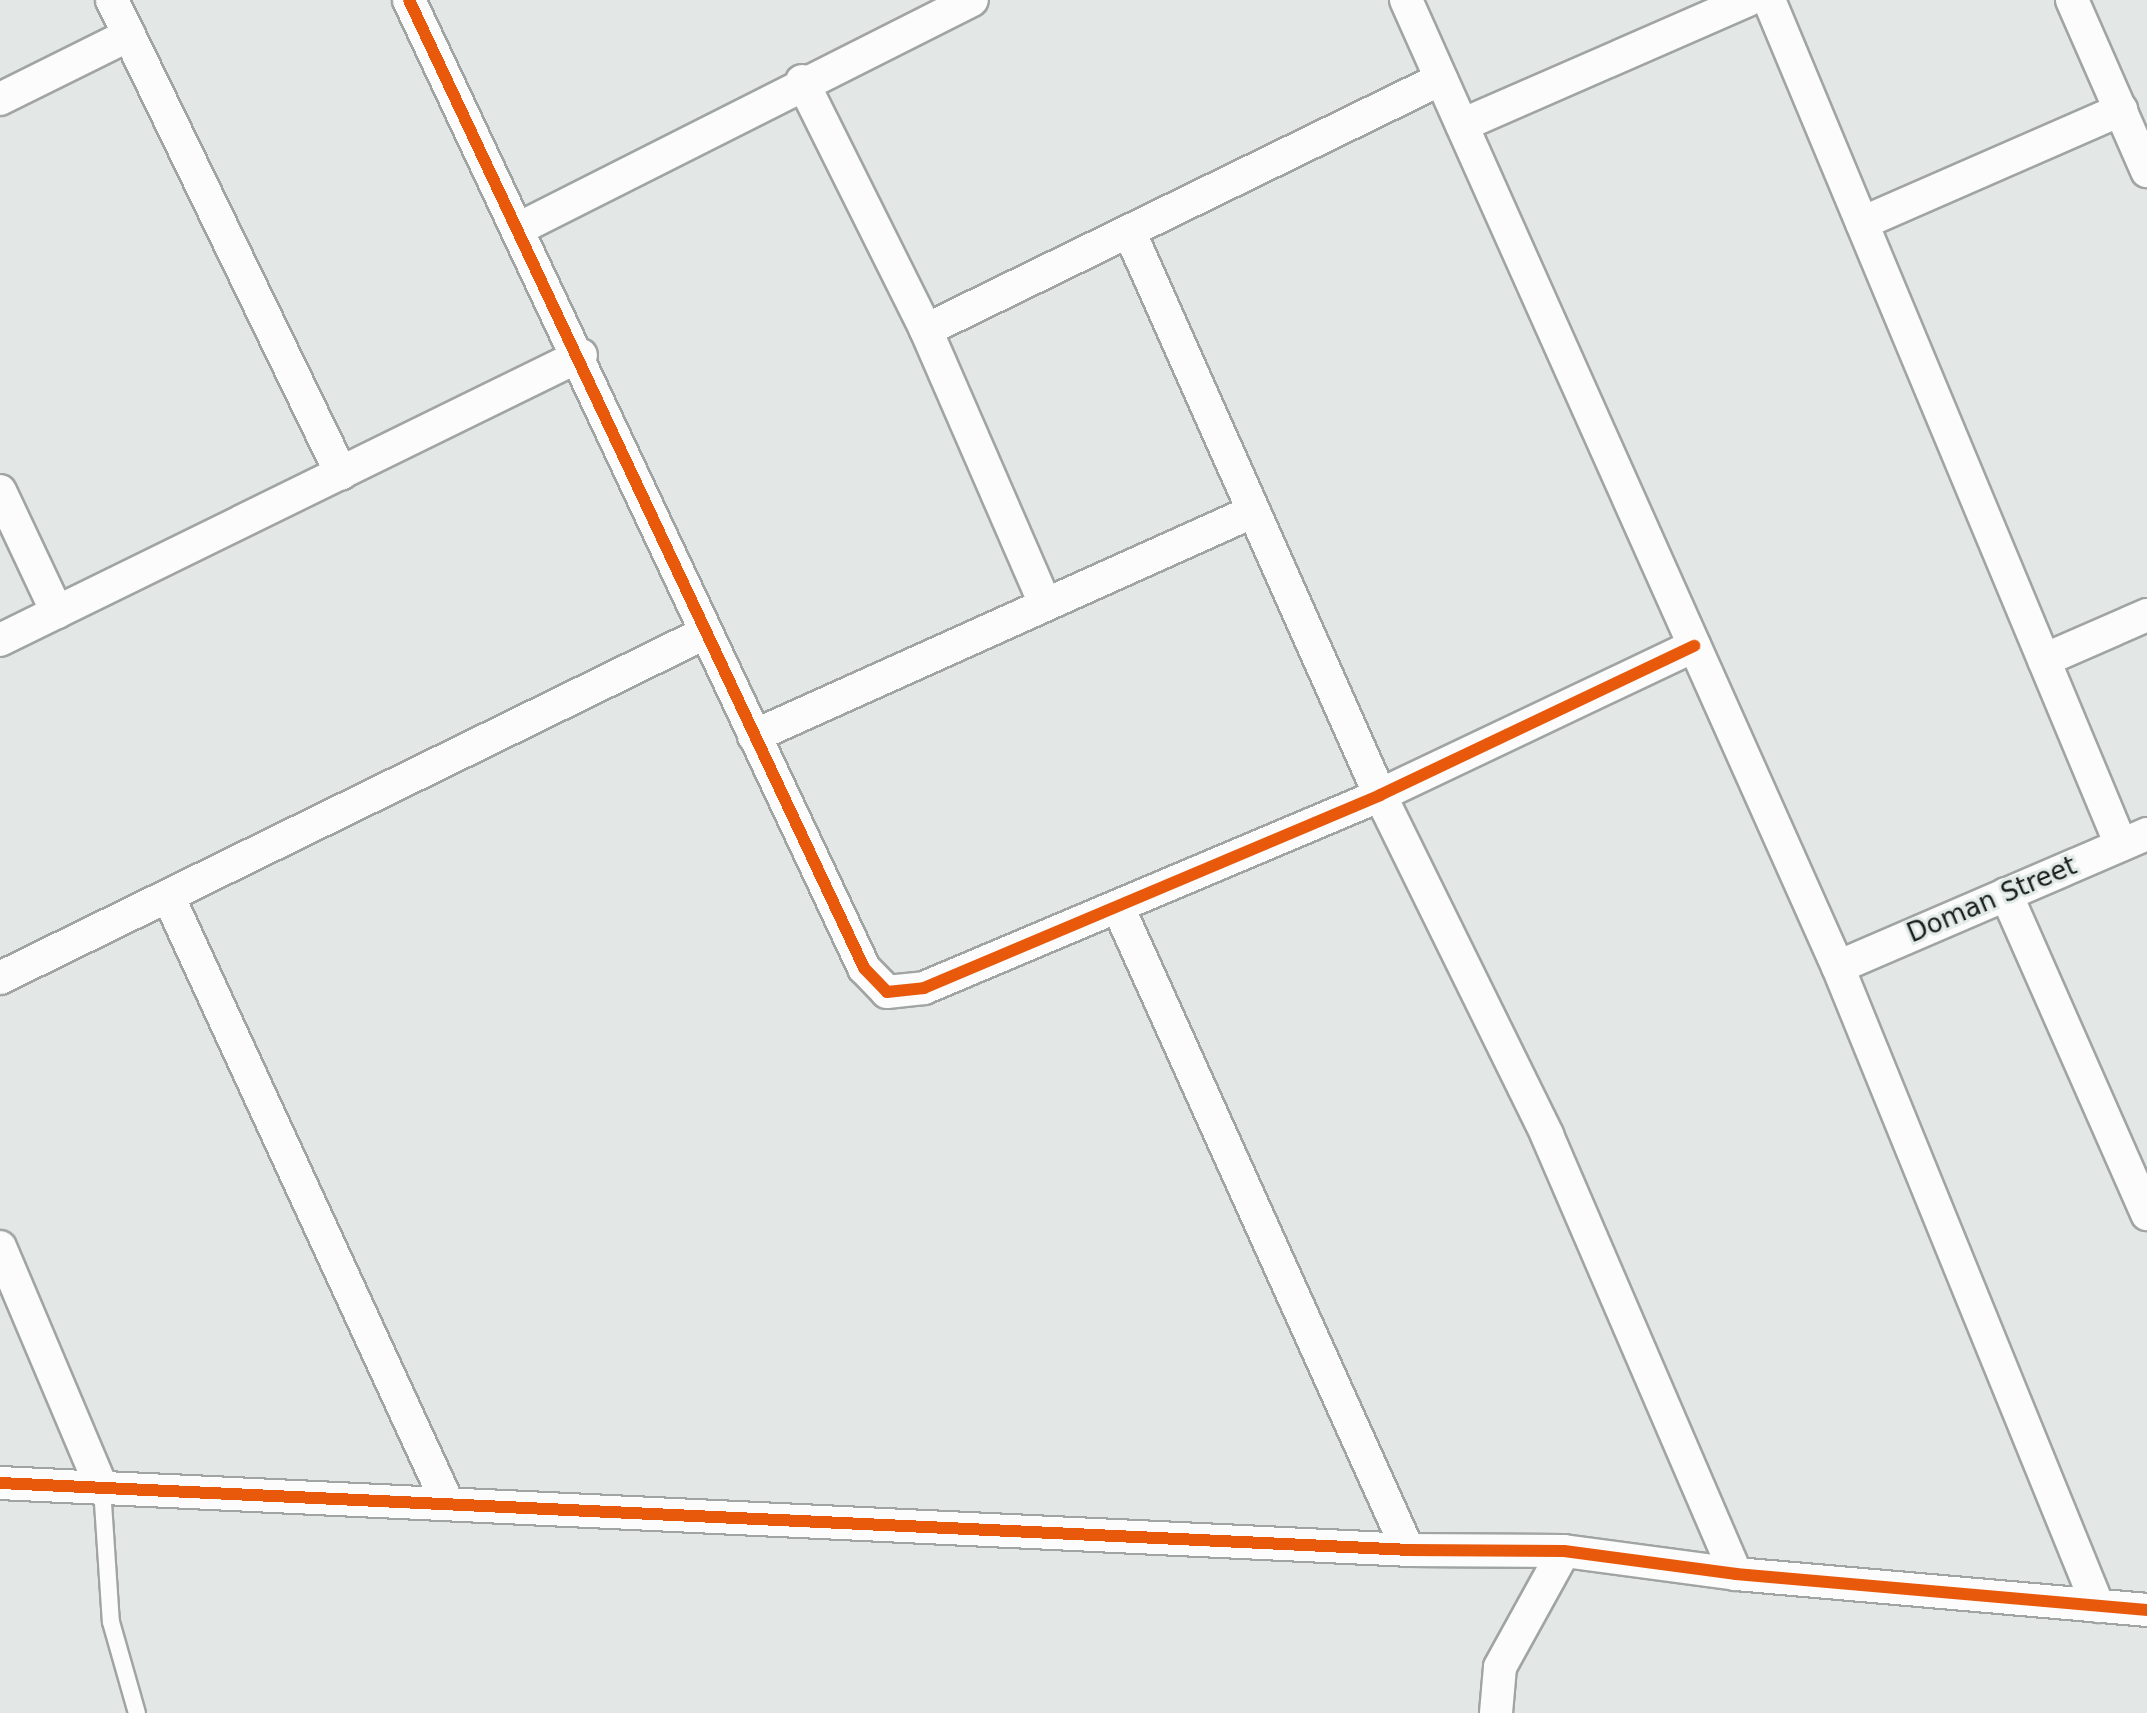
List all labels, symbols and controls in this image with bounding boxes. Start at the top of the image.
street label: Doman Street [1903,850,2081,950]

